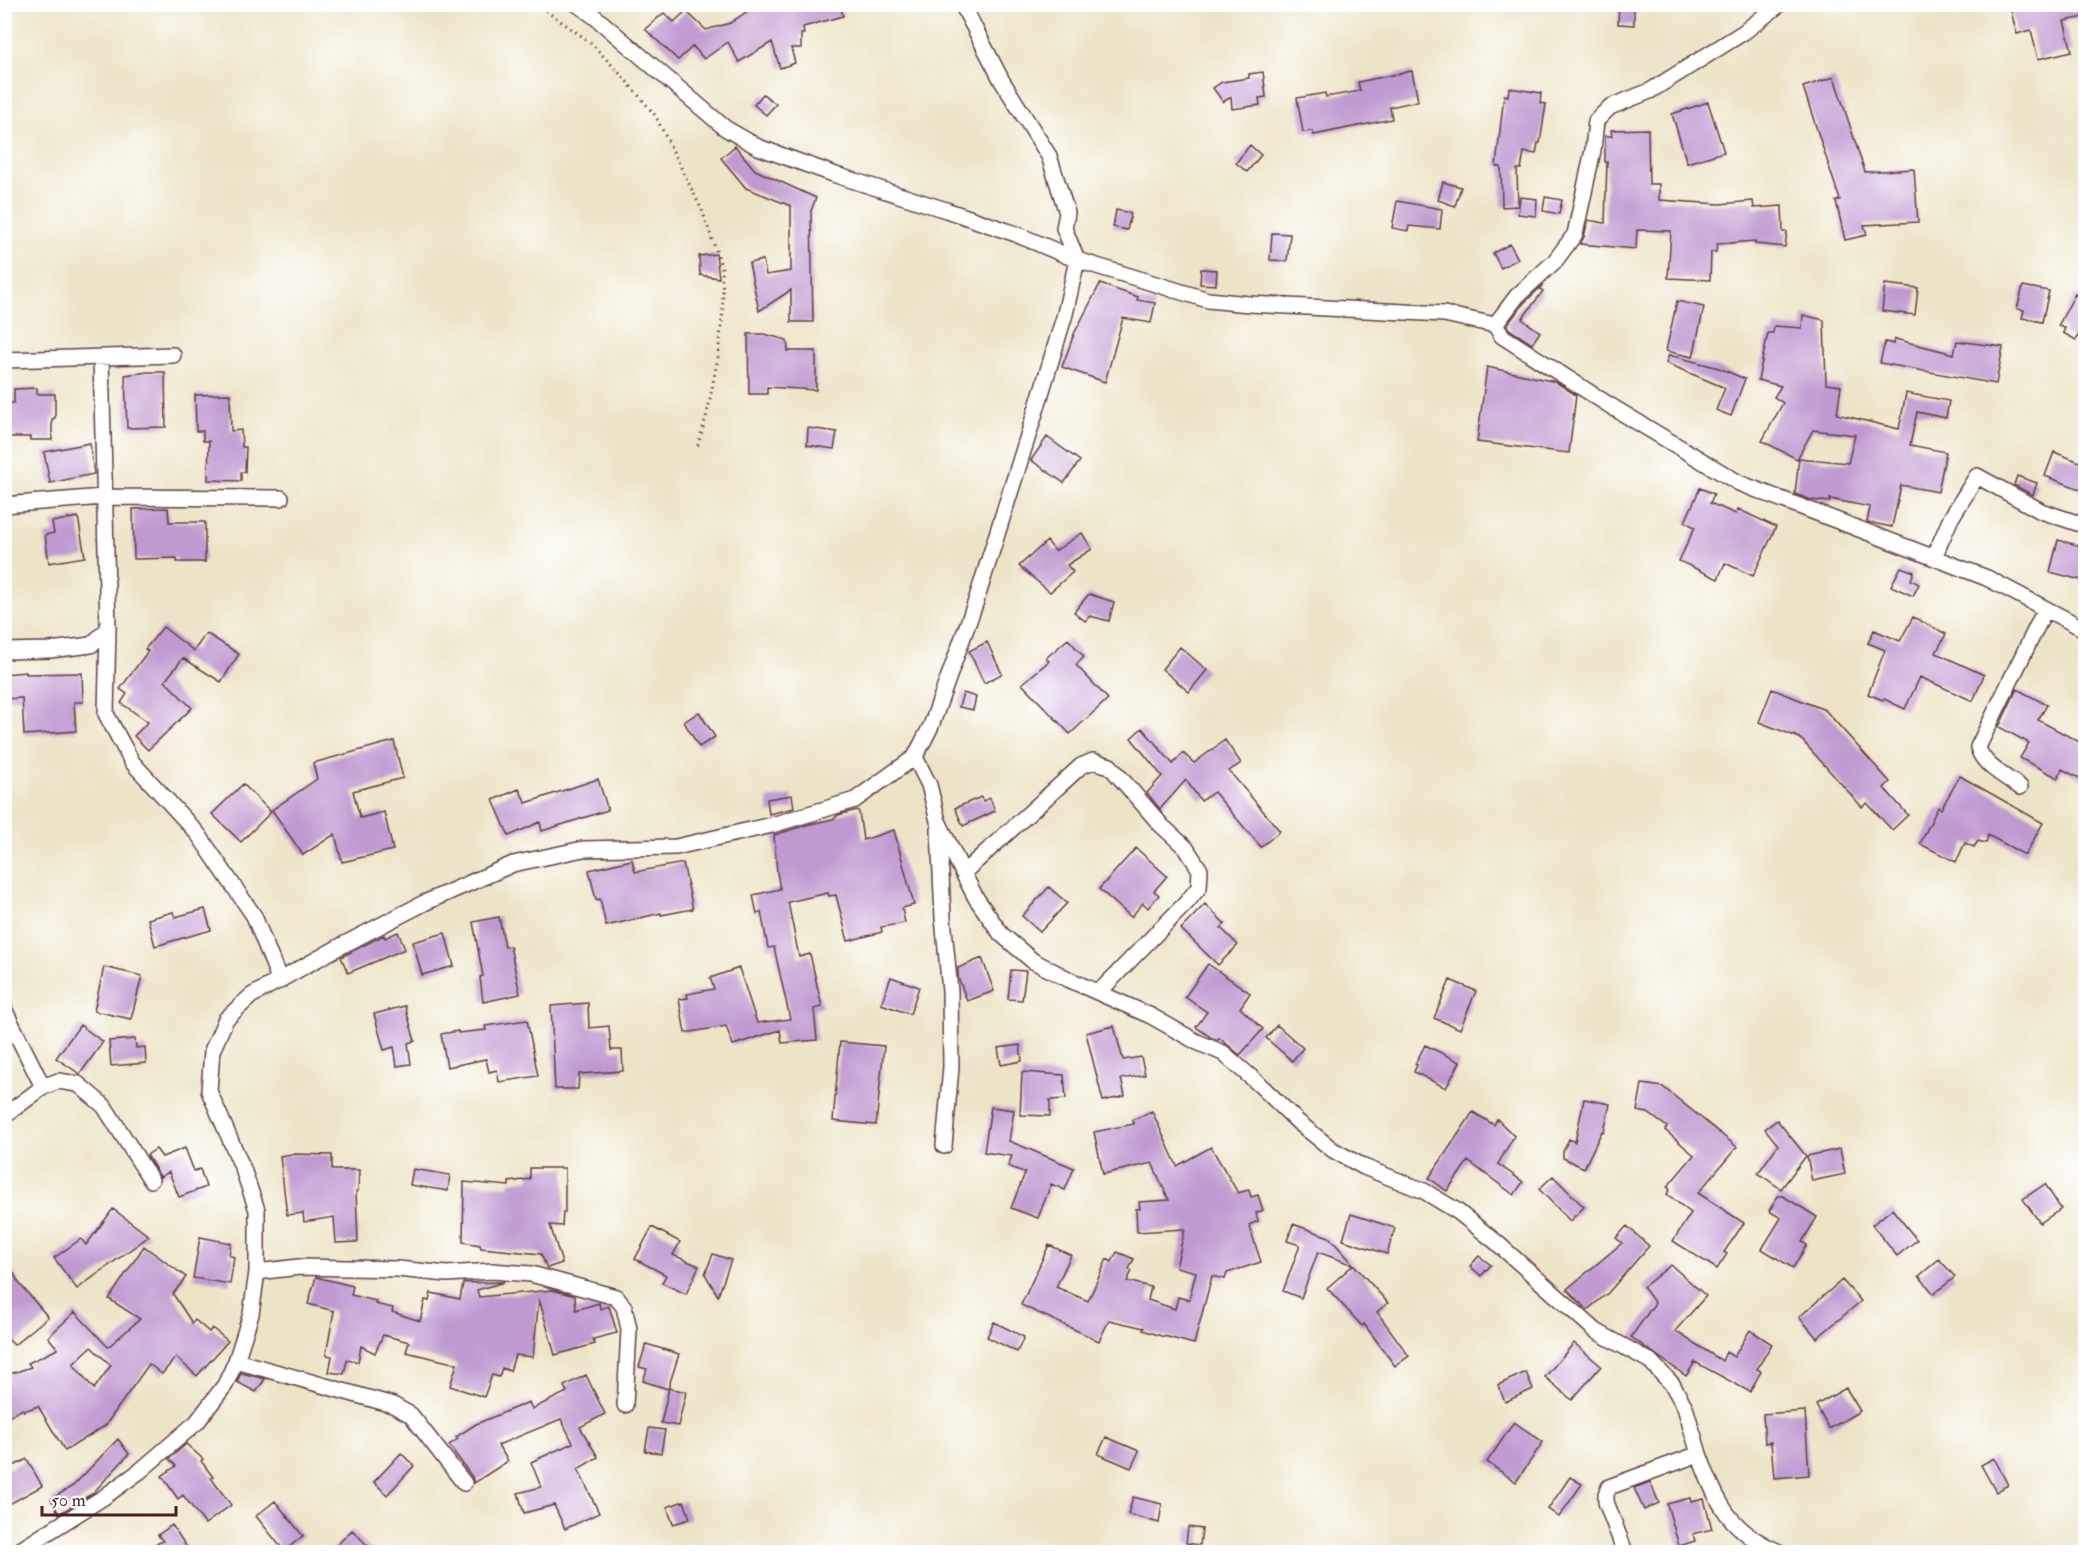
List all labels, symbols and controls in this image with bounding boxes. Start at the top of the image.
scale bar [42,1479,176,1517]
text: 50 m [51,1489,86,1512]

